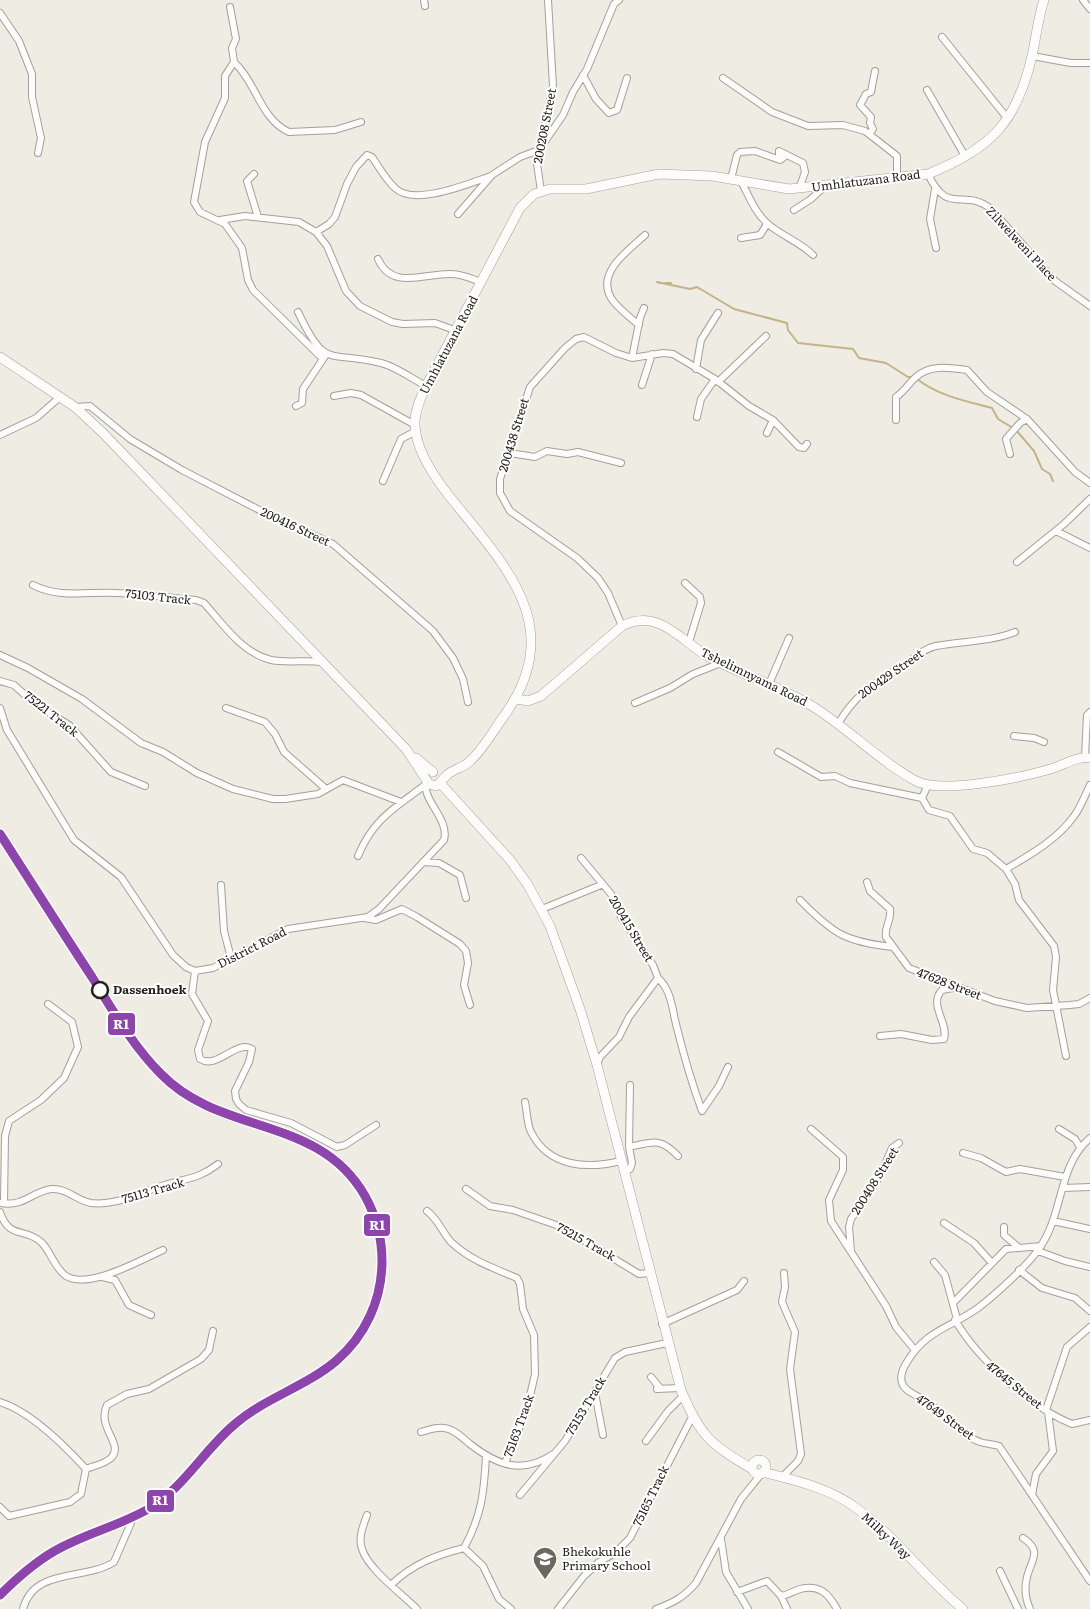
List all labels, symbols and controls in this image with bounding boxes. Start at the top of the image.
street label: 200208 Street [528,87,560,165]
street label: Umhlatuzana Road [810,164,922,196]
street label: Zilwelweni Place [982,202,1061,285]
street label: Umhlatuzana Road [414,291,482,397]
street label: 200438 Street [493,395,533,474]
street label: 200416 Street [258,502,333,550]
street label: 75103 Track [124,584,193,608]
street label: Tshelimnyama Road [698,642,812,710]
street label: 200429 Street [854,644,927,702]
street label: 75221 Track [20,686,83,741]
street label: 200415 Street [605,892,659,965]
street label: District Road [214,922,290,972]
street label: 47628 Street [914,962,985,1004]
place label: Dassenhoek [113,980,188,998]
marker: Dassenhoek [91,981,109,999]
line badge: R1 [107,1012,136,1036]
text: R1 [113,1013,129,1033]
street label: 200408 Street [846,1143,902,1218]
street label: 75113 Track [119,1172,187,1208]
line badge: R1 [363,1213,391,1237]
text: R1 [369,1214,385,1234]
street label: 75215 Track [554,1217,620,1265]
street label: 47645 Street [982,1356,1047,1413]
street label: 75153 Track [561,1372,610,1438]
street label: 47649 Street [913,1389,979,1444]
street label: 75163 Track [498,1391,538,1460]
street label: 75165 Track [628,1462,673,1529]
line badge: R1 [146,1489,175,1513]
text: R1 [152,1489,168,1509]
street label: Milky Way [858,1507,916,1563]
place label: Bhekokuhle Primary School [562,1542,651,1574]
school or university icon: Bhekokuhle Primary School [532,1546,558,1580]

